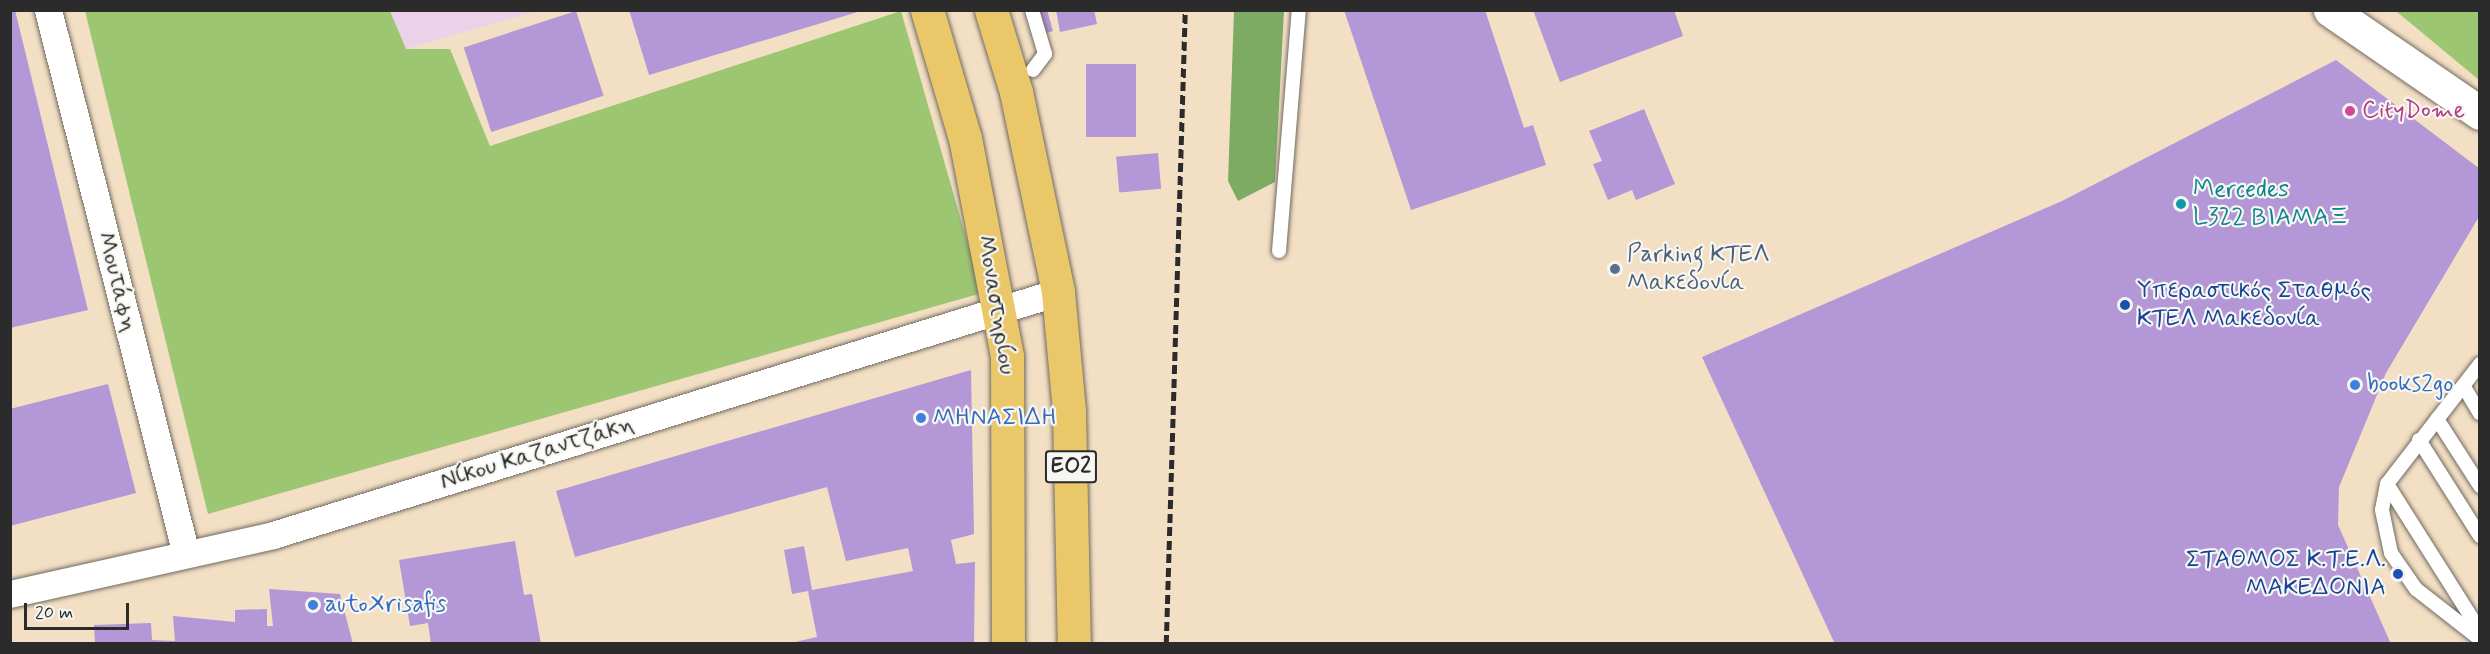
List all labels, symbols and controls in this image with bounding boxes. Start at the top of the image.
place label: CityDome [2362,97,2465,125]
marker: CityDome [2343,104,2357,118]
place label: Mercedes L322 ΒΙΑΜΑΞ [2193,176,2347,232]
marker: Mercedes L322 ΒΙΑΜΑΞ [2174,197,2188,211]
street label: Μουτάφη [91,229,143,335]
street label: Μοναστηρίου [971,233,1021,377]
place label: Parking ΚΤΕΛ Μακεδονία [1627,241,1769,297]
marker: Parking ΚΤΕΛ Μακεδονία [1608,262,1622,276]
place label: Υπεραστικός Σταθμός ΚΤΕΛ Μακεδονία [2137,277,2371,333]
marker: Υπεραστικός Σταθμός ΚΤΕΛ Μακεδονία [2118,298,2132,312]
place label: books2go [2367,371,2454,399]
marker: books2go [2348,378,2362,392]
place label: ΜΗΝΑΣΙΔΗ [933,404,1057,432]
street label: Νίκου Καζαντζάκη [437,410,637,496]
marker: ΜΗΝΑΣΙΔΗ [914,411,928,425]
road number: ΕΟ2 [1044,448,1098,486]
place label: ΣΤΑΘΜΟΣ Κ.Τ.Ε.Λ. ΜΑΚΕΔΟΝΙΑ [2186,546,2386,602]
marker: ΣΤΑΘΜΟΣ Κ.Τ.Ε.Λ. ΜΑΚΕΔΟΝΙΑ [2391,567,2405,581]
scale bar [27,591,132,629]
place label: autoXrisafis [325,591,446,619]
marker: autoXrisafis [306,598,320,612]
text: 20 m [35,601,73,625]

